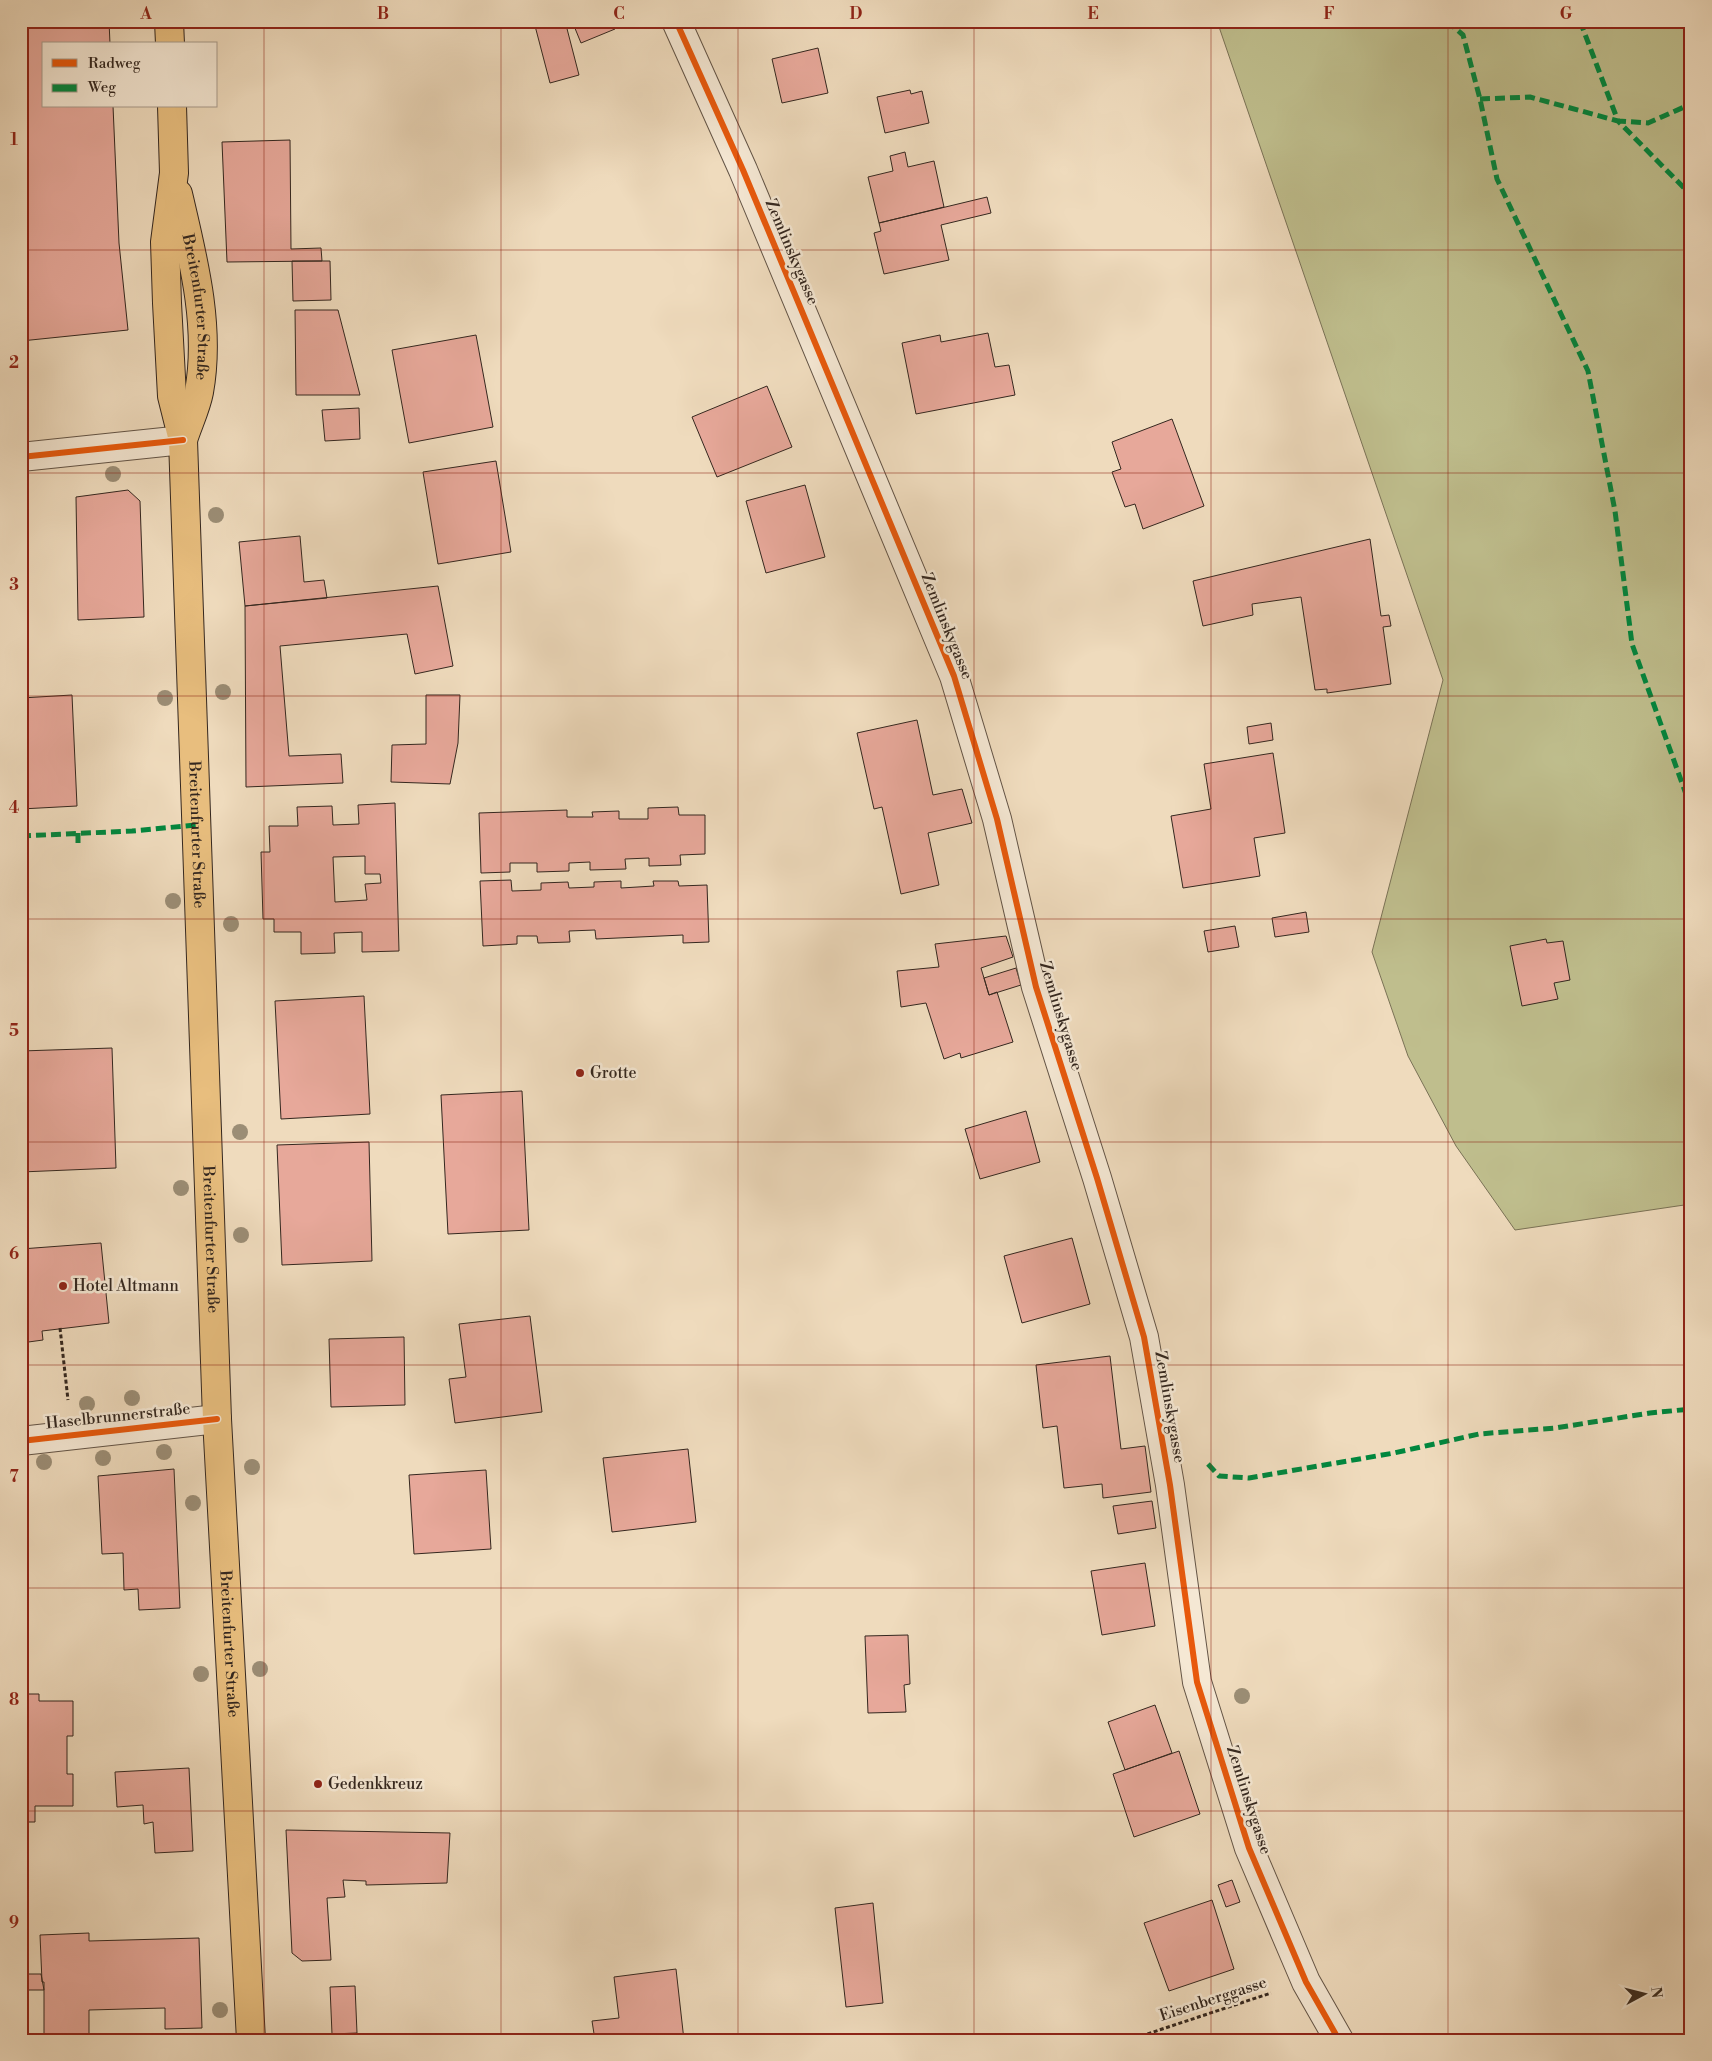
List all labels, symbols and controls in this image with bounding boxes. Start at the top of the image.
text: A [139,4,152,24]
text: B [377,4,389,24]
text: C [613,4,625,24]
text: D [850,4,863,24]
text: E [1087,4,1099,24]
text: F [1323,4,1335,24]
text: G [1560,4,1573,24]
legend [42,42,218,108]
text: Radweg [88,54,141,73]
text: Weg [87,78,116,97]
text: 1 [10,130,18,150]
street label: Zemlinskygasse [761,196,823,308]
street label: Breitenfurter Straße [177,231,213,381]
text: 2 [9,353,19,373]
street label: Zemlinskygasse [917,570,977,682]
text: 3 [9,575,19,595]
street label: Breitenfurter Straße [184,760,209,909]
text: 4 [9,798,20,818]
street label: Zemlinskygasse [1035,959,1087,1073]
text: 5 [9,1021,19,1041]
place label: Grotte [590,1063,637,1083]
marker: Grotte [574,1067,586,1079]
street label: Breitenfurter Straße [198,1164,223,1313]
text: 6 [9,1244,19,1264]
place label: Hotel Altmann [73,1276,179,1296]
marker: Hotel Altmann [57,1280,69,1292]
street label: Zemlinskygasse [1150,1350,1190,1464]
street label: Haselbrunnerstraße [45,1398,191,1434]
text: 7 [9,1467,19,1487]
street label: Breitenfurter Straße [215,1569,243,1718]
text: 8 [9,1690,19,1710]
street label: Zemlinskygasse [1222,1743,1276,1857]
place label: Gedenkkreuz [328,1774,423,1794]
marker: Gedenkkreuz [312,1778,324,1790]
text: 9 [9,1913,19,1933]
north arrow [1620,1968,1670,2018]
street label: Eisenberggasse [1157,1972,1269,2026]
text: N [1646,1986,1666,1999]

